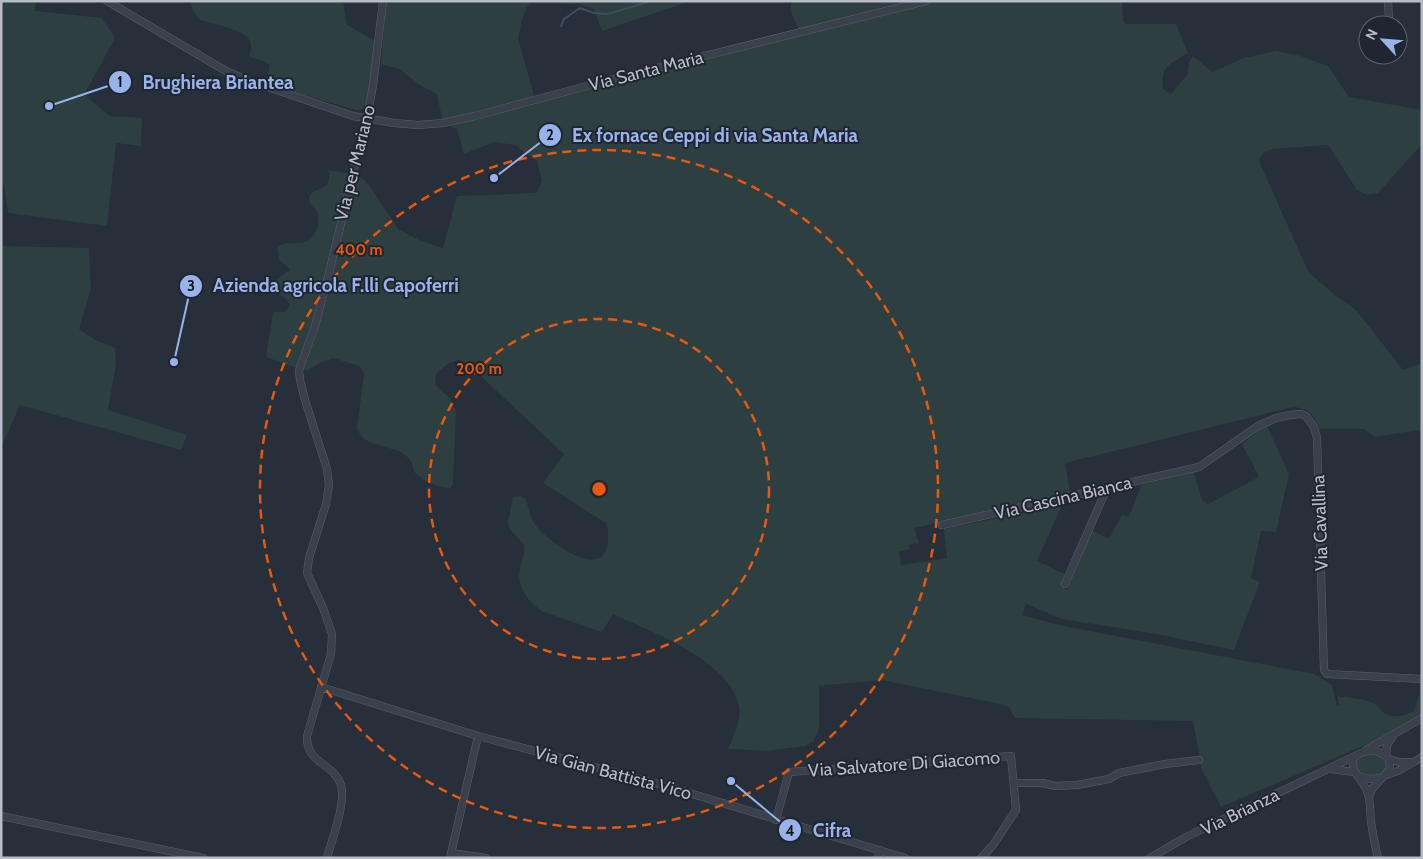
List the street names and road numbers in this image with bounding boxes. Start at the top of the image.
street label: Via Santa Maria [586,46,706,96]
street label: Via per Mariano [330,103,380,223]
street label: Via Cascina Bianca [992,471,1134,524]
street label: Via Cavallina [1307,474,1333,571]
street label: Via Gian Battista Vico [532,741,694,805]
street label: Via Salvatore Di Giacomo [807,746,1001,782]
street label: Via Brianza [1197,783,1283,840]

